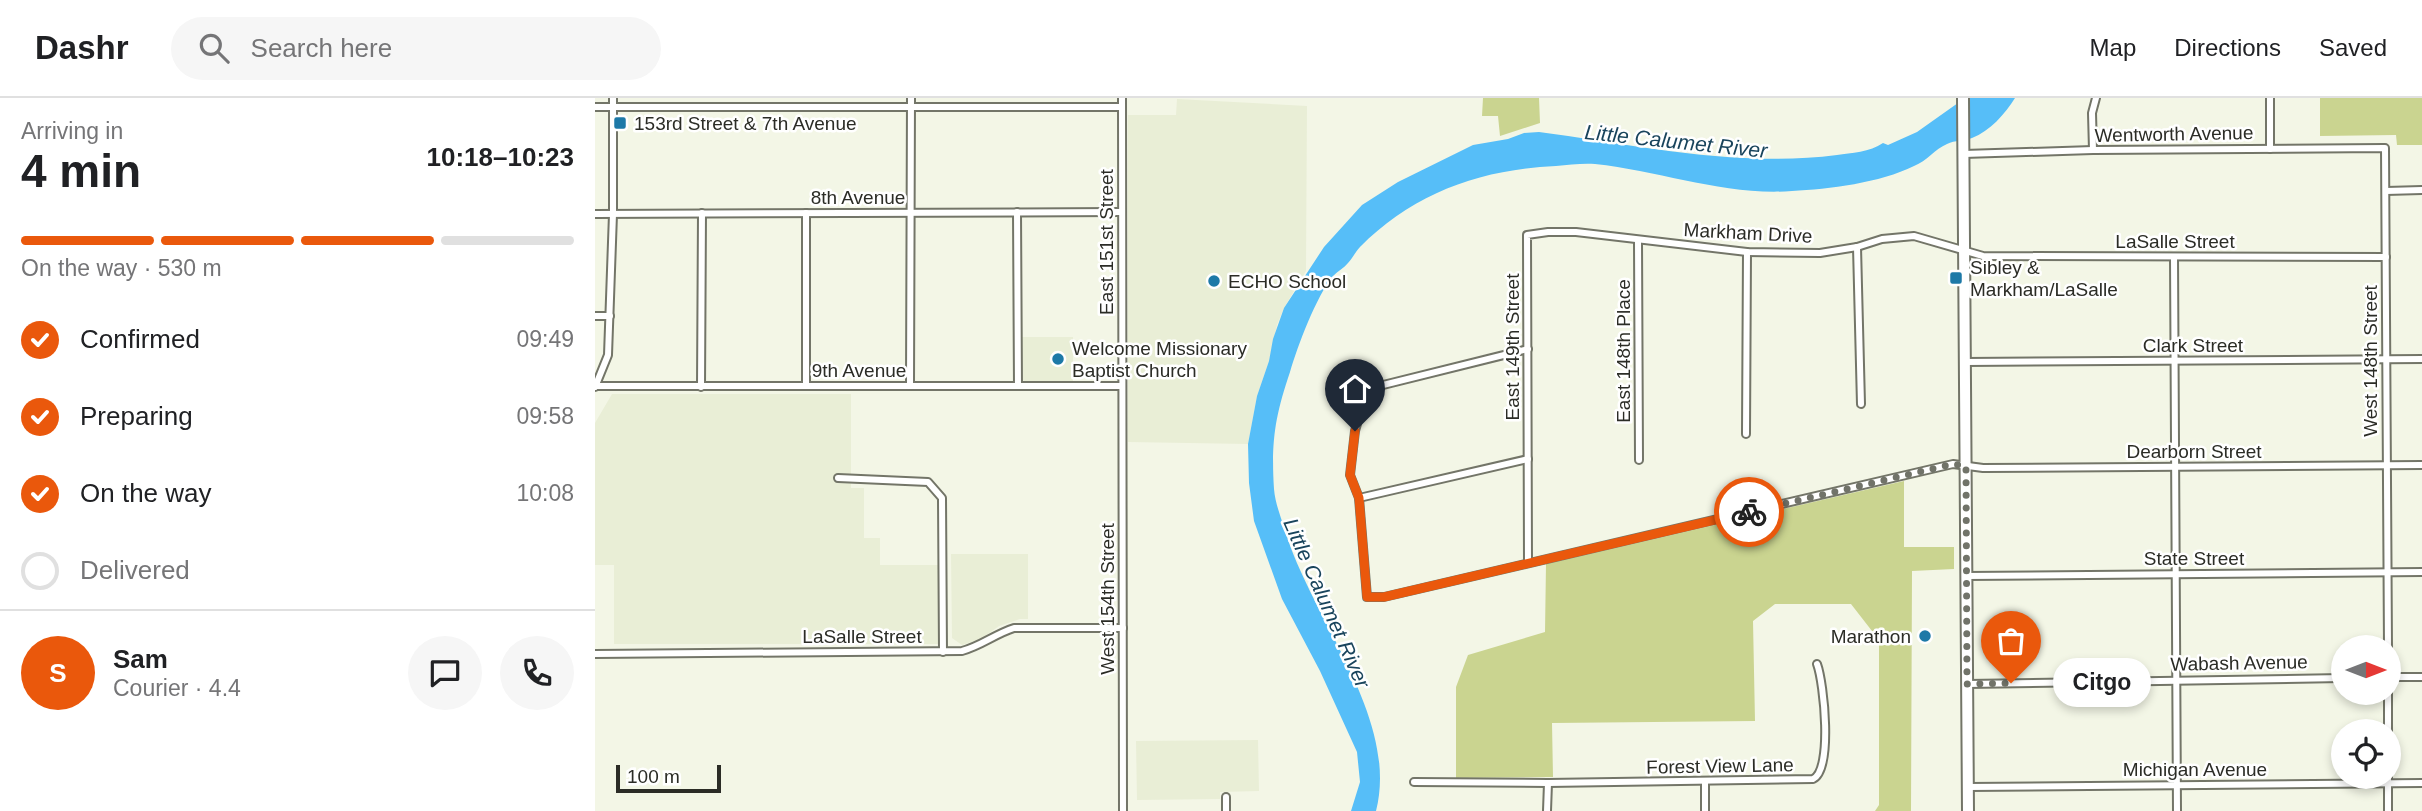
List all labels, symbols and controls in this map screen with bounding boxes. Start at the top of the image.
search box [171,17,661,80]
text: Dashr [35,29,129,66]
icon: search [195,29,233,67]
text: Search here [251,33,392,63]
text: Map [2090,34,2136,61]
text: Directions [2174,34,2281,61]
text: Saved [2319,34,2387,61]
place label: 153rd Street & 7th Avenue [634,113,857,134]
marker: 153rd Street & 7th Avenue [612,115,628,131]
text: Arriving in [21,118,123,144]
water label: Little Calumet River [1584,120,1769,162]
street label: Wentworth Avenue [2094,122,2254,146]
text: 10:18–10:23 [427,142,574,172]
text: 4 min [21,145,141,197]
street label: East 151st Street [1096,168,1117,315]
street label: 8th Avenue [811,187,905,208]
street label: Markham Drive [1683,219,1813,247]
street label: LaSalle Street [2115,231,2235,252]
text: On the way · 530 m [21,255,222,281]
place label: Sibley & Markham/LaSalle [1970,257,2118,300]
marker: Sibley & Markham/LaSalle [1948,270,1964,286]
place label: ECHO School [1228,271,1346,292]
marker: ECHO School [1206,273,1222,289]
street label: East 149th Street [1502,273,1523,420]
street label: East 148th Place [1613,279,1634,423]
street label: West 148th Street [2360,284,2381,437]
icon: check [21,321,59,359]
text: Confirmed [80,324,200,354]
text: 09:49 [516,326,574,352]
street label: Clark Street [2143,335,2244,356]
place label: Welcome Missionary Baptist Church [1072,338,1247,381]
marker: Welcome Missionary Baptist Church [1050,351,1066,367]
pin [1325,359,1385,431]
street label: 9th Avenue [812,360,906,381]
icon: home [1336,370,1374,408]
icon: check [21,398,59,436]
text: Preparing [80,401,193,431]
text: 09:58 [516,403,574,429]
street label: Dearborn Street [2126,441,2262,462]
icon: check [21,475,59,513]
courier [1714,477,1784,547]
text: On the way [80,478,212,508]
text: 10:08 [516,480,574,506]
icon: bike [1730,493,1768,531]
water label: Little Calumet River [1279,515,1375,692]
street label: West 154th Street [1097,522,1118,675]
street label: State Street [2144,548,2245,569]
text: Delivered [80,555,190,585]
pin [1981,611,2041,683]
icon: bag [1992,622,2030,660]
street label: LaSalle Street [802,626,922,647]
place label: Marathon [1831,626,1911,647]
marker: Marathon [1917,628,1933,644]
north arrow [2331,635,2401,705]
map controls [2331,635,2401,789]
button: chat [408,636,482,710]
button: phone [500,636,574,710]
text: Sam [113,644,168,674]
street label: Wabash Avenue [2170,651,2308,675]
text: S [49,658,67,688]
callout: Citgo [2053,658,2151,708]
text: Citgo [2073,669,2131,695]
text: Courier · 4.4 [113,675,241,701]
button: locate [2331,719,2401,789]
street label: Forest View Lane [1646,754,1794,778]
street label: Michigan Avenue [2123,759,2267,780]
scale bar [616,762,721,794]
text: 100 m [627,766,680,787]

